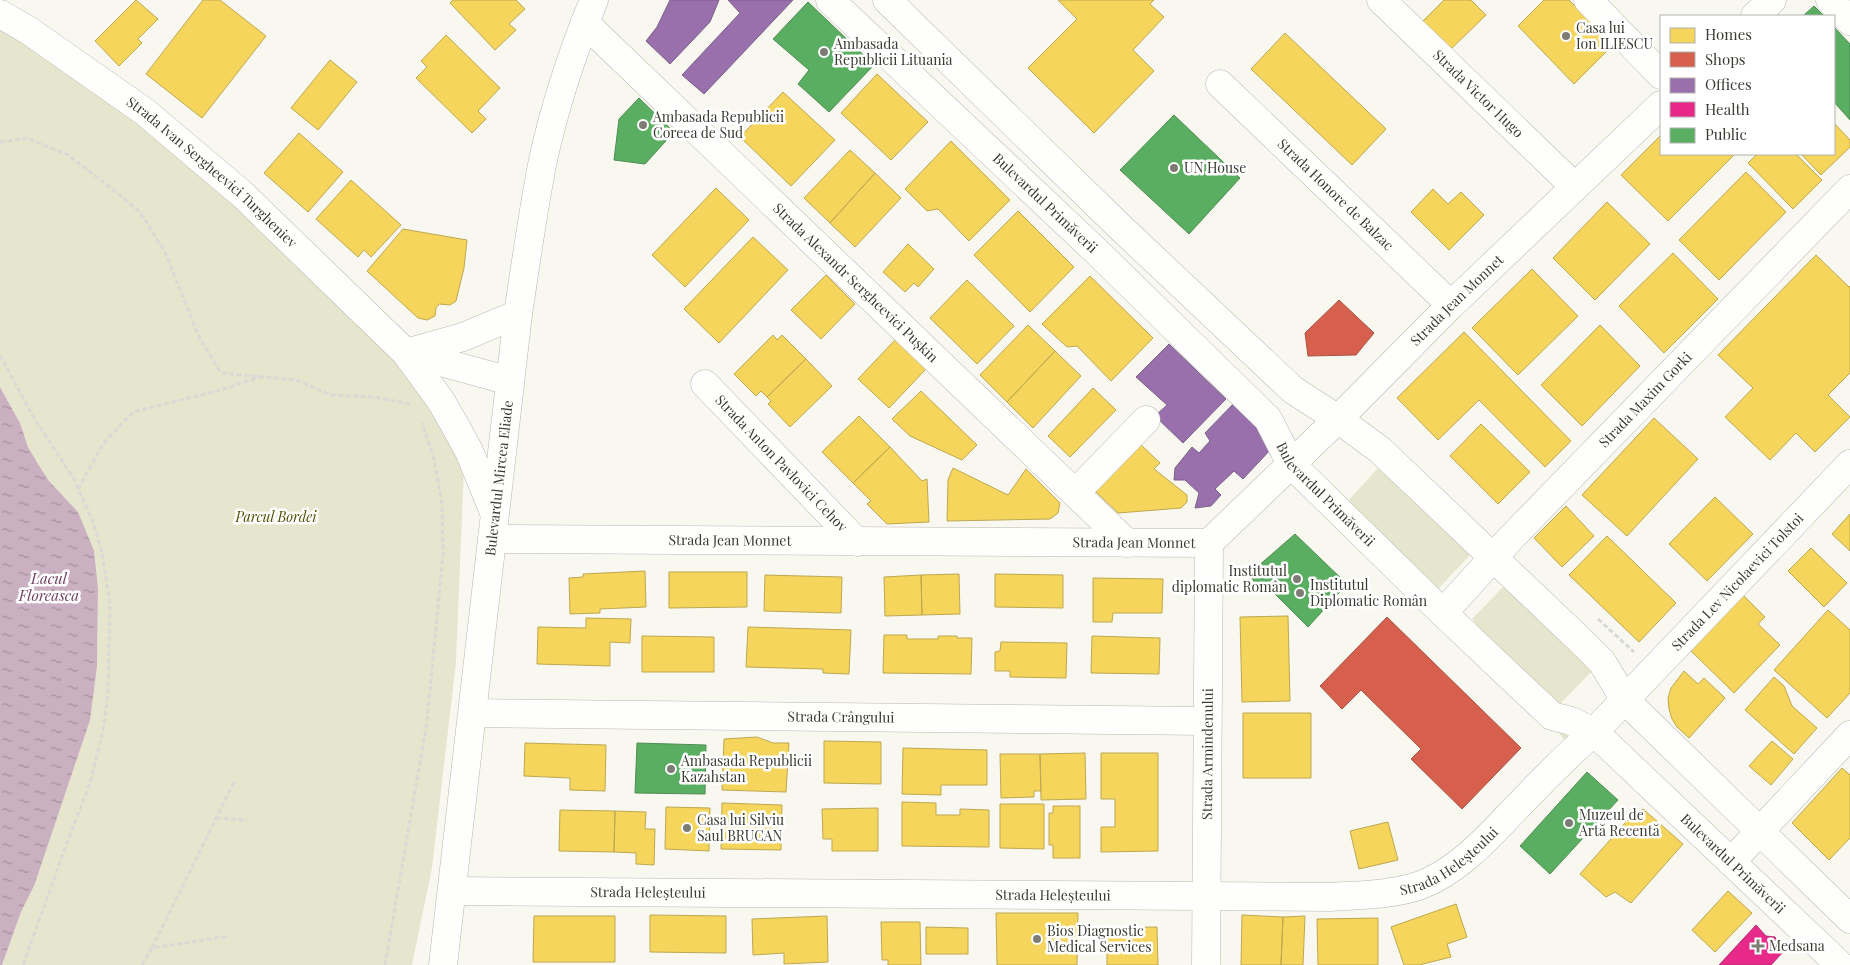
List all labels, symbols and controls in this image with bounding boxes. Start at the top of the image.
legend [1660,15,1835,155]
place label: Casa lui Ion ILIESCU [1576,18,1653,53]
text: Homes [1705,24,1752,44]
marker: Casa lui Ion ILIESCU [1560,30,1572,42]
place label: Ambasada Republicii Lituania [833,34,953,69]
street label: Strada Victor Hugo [1429,45,1528,142]
marker: Ambasada Republicii Lituania [818,46,830,58]
text: Shops [1705,49,1746,69]
text: Offices [1705,74,1752,94]
street label: Strada Ivan Sergheevici Turgheniev [123,92,302,252]
text: Health [1705,99,1750,119]
place label: Ambasada Republicii Coreea de Sud [652,107,784,142]
marker: Ambasada Republicii Coreea de Sud [637,119,649,131]
text: Public [1705,124,1747,144]
street label: Strada Honore de Balzac [1274,134,1398,254]
street label: Bulevardul Primăverii [989,149,1102,257]
place label: UN House [1184,158,1246,177]
marker: UN House [1168,162,1180,174]
street label: Strada Alexandr Sergheevici Pușkin [769,198,943,367]
street label: Strada Jean Monnet [1406,249,1508,350]
street label: Strada Maxim Gorki [1594,348,1696,451]
street label: Strada Anton Pavlovici Cehov [711,390,852,536]
street label: Bulevardul Mircea Eliade [480,399,517,557]
street label: Bulevardul Primăverii [1272,439,1379,550]
park label: Parcul Bordei [234,507,317,526]
street label: Strada Lev Nicolaevici Tolstoi [1667,509,1807,654]
street label: Strada Jean Monnet [669,530,793,550]
street label: Strada Jean Monnet [1073,532,1197,552]
place label: Institutul diplomatic Român [1172,561,1288,596]
water label: Lacul Floreasca [18,568,79,605]
marker: Institutul diplomatic Român [1291,573,1303,585]
place label: Institutul Diplomatic Român [1310,575,1428,610]
marker: Institutul Diplomatic Român [1294,587,1306,599]
street label: Strada Armindenului [1197,688,1217,820]
street label: Strada Crângului [787,706,895,727]
place label: Ambasada Republicii Kazahstan [680,751,812,786]
marker: Ambasada Republicii Kazahstan [665,763,677,775]
place label: Muzeul de Artă Recentă [1578,805,1660,840]
street label: Bulevardul Primăverii [1677,809,1790,917]
place label: Casa lui Silviu Saul BRUCAN [697,810,784,845]
marker: Muzeul de Artă Recentă [1563,817,1575,829]
marker: Casa lui Silviu Saul BRUCAN [681,822,693,834]
street label: Strada Heleșteului [1398,823,1502,899]
street label: Strada Heleșteului [590,882,706,902]
street label: Strada Heleșteului [995,885,1111,904]
place label: Bios Diagnostic Medical Services [1047,921,1152,956]
marker: Bios Diagnostic Medical Services [1031,933,1043,945]
place label: Medsana [1769,936,1825,955]
marker: Medsana [1751,939,1765,953]

